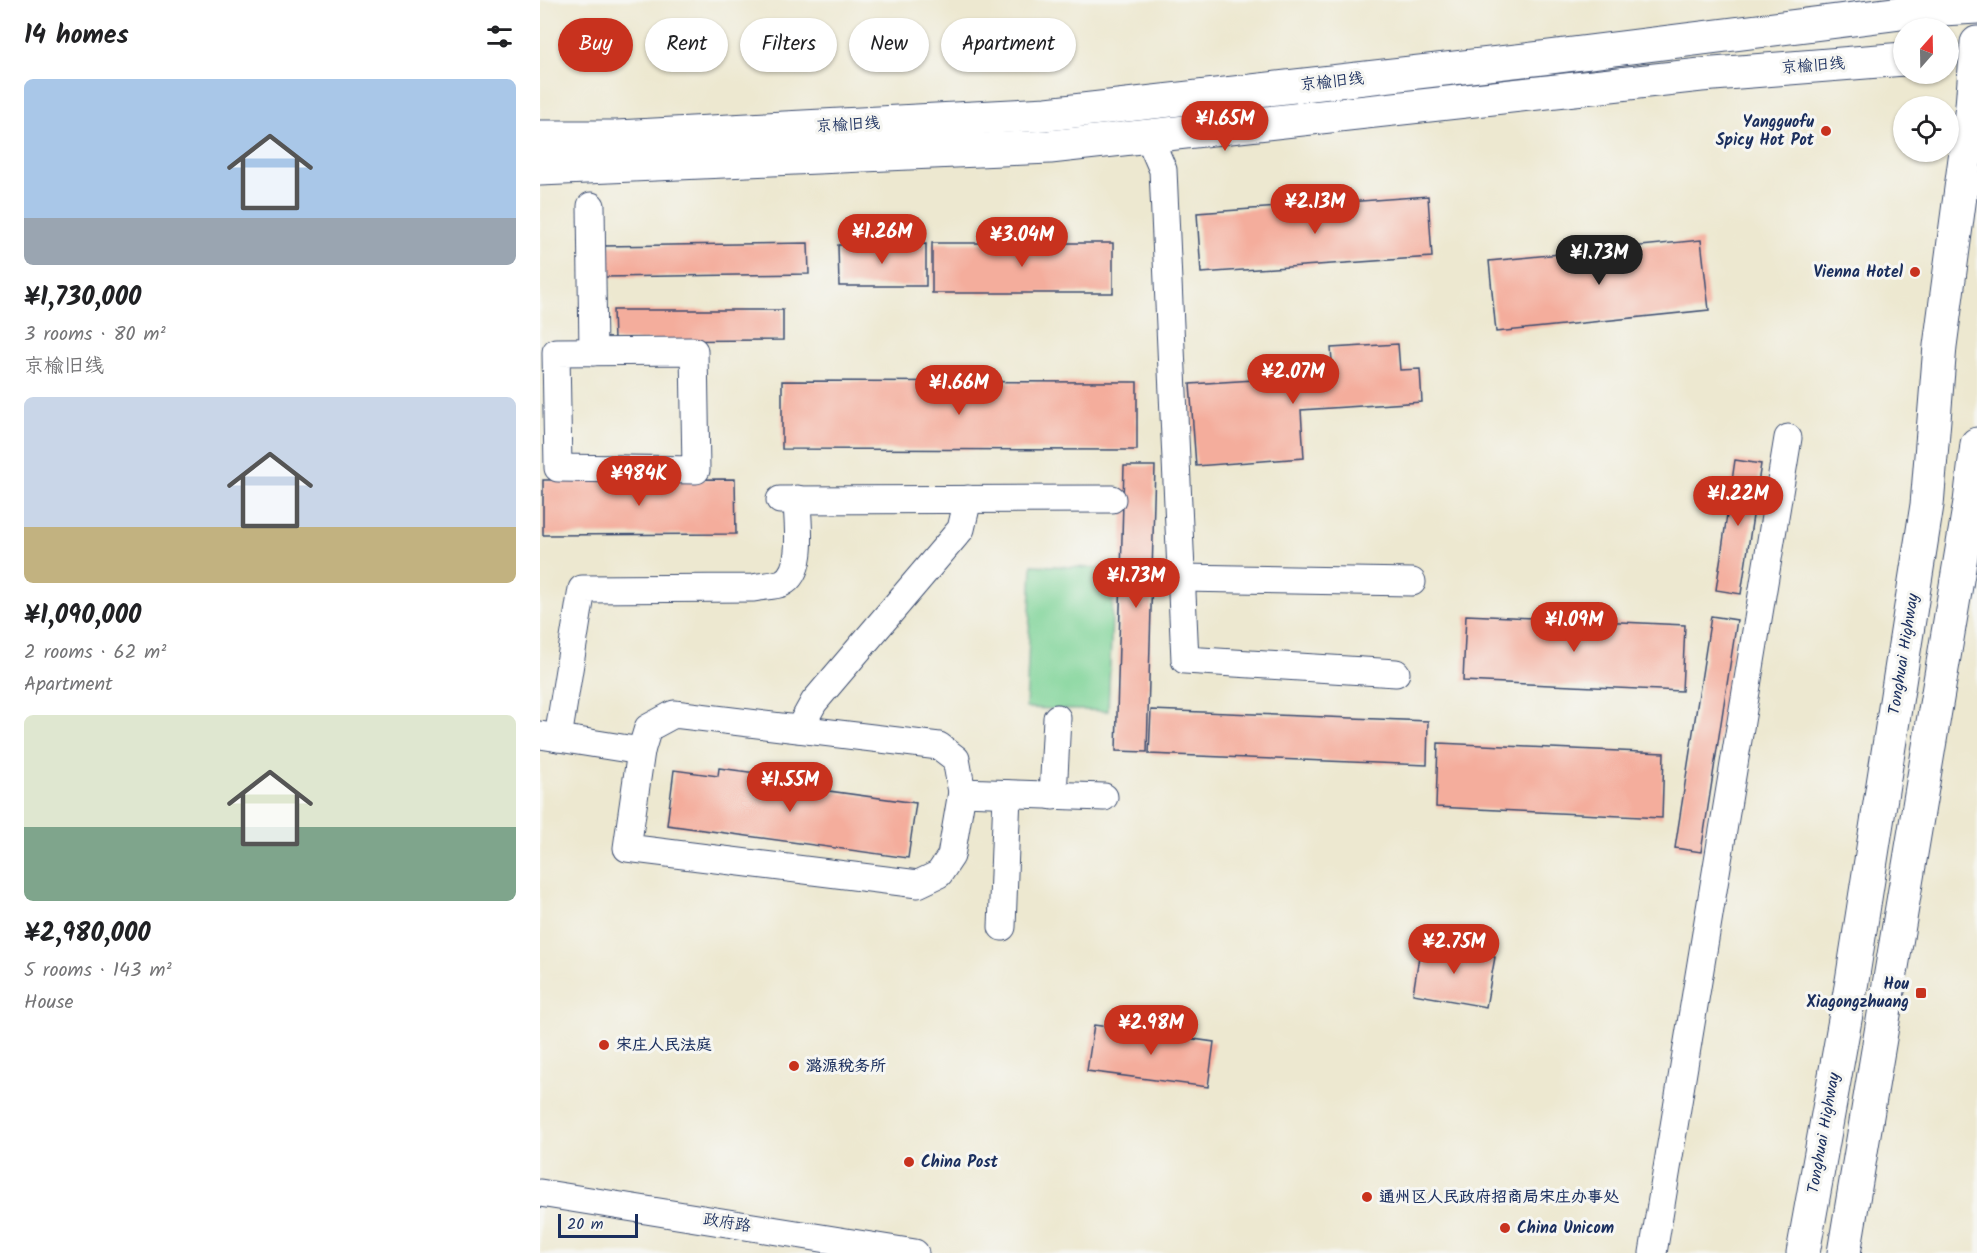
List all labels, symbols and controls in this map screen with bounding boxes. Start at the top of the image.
text: 14 homes [24,15,129,57]
chip: Buy [558,18,633,72]
chip: Rent [645,18,728,72]
chip: Filters [740,18,837,72]
chip: New [849,18,929,72]
chip: Apartment [941,18,1076,72]
north arrow [1893,18,1959,84]
map controls [1893,18,1959,162]
icon: filters [483,20,516,53]
street label: 京榆旧线 [1780,51,1846,81]
street label: 京榆旧线 [1299,66,1365,98]
button: locate [1893,96,1959,162]
pin: ¥1.65M [1176,101,1274,152]
text: ¥1.65M [1195,104,1255,136]
place label: Yangguofu Spicy Hot Pot [1716,110,1815,153]
street label: 京榆旧线 [815,111,881,139]
icon: home [216,118,324,226]
marker: Yangguofu Spicy Hot Pot [1819,124,1833,138]
pin: ¥2.13M [1266,184,1364,235]
text: ¥2.13M [1285,187,1345,219]
pin: ¥1.26M [833,214,931,265]
text: ¥1.26M [852,217,912,249]
pin: ¥3.04M [973,217,1071,268]
text: ¥3.04M [990,220,1054,252]
pin: ¥1.73M [1550,235,1648,286]
text: ¥1.73M [1570,238,1628,270]
place label: Vienna Hotel [1813,260,1904,285]
marker: Vienna Hotel [1908,265,1922,279]
text: ¥1,730,000 [24,277,141,319]
text: 3 rooms · 80 m² [24,319,166,351]
text: 京榆旧线 [24,351,104,383]
pin: ¥2.07M [1244,354,1342,405]
text: ¥2.07M [1261,357,1325,389]
pin: ¥1.66M [910,365,1008,416]
text: ¥1.66M [929,368,989,400]
icon: home [216,436,324,544]
pin: ¥984K [597,456,681,507]
text: ¥984K [610,459,668,491]
pin: ¥1.22M [1689,476,1787,527]
text: ¥1.22M [1707,479,1769,511]
pin: ¥1.73M [1087,558,1185,609]
text: ¥1.73M [1107,561,1165,593]
street label: Tonghuai Highway [1882,591,1926,716]
text: ¥1,090,000 [24,595,141,637]
pin: ¥1.09M [1525,602,1623,653]
text: ¥1.09M [1545,605,1603,637]
text: 2 rooms · 62 m² [24,637,166,669]
text: Apartment [24,669,113,701]
icon: home [216,754,324,862]
pin: ¥1.55M [741,762,839,813]
text: ¥1.55M [761,765,819,797]
text: ¥2,980,000 [24,913,151,955]
pin: ¥2.75M [1405,924,1503,975]
text: ¥2.75M [1422,927,1486,959]
text: 5 rooms · 143 m² [24,955,172,987]
place label: Hou Xiagongzhuang [1806,972,1909,1015]
marker: Hou Xiagongzhuang [1914,986,1928,1000]
text: House [24,987,74,1019]
pin: ¥2.98M [1102,1005,1200,1056]
text: ¥2.98M [1118,1008,1184,1040]
place label: 宋庄人民法庭 [616,1033,712,1058]
marker: 宋庄人民法庭 [597,1038,611,1052]
place label: 潞源税务所 [806,1054,886,1079]
marker: 潞源税务所 [787,1059,801,1073]
street label: Tonghuai Highway [1801,1070,1847,1195]
place label: China Post [921,1150,999,1175]
marker: China Post [902,1155,916,1169]
place label: 通州区人民政府招商局宋庄办事处 [1379,1185,1620,1210]
marker: 通州区人民政府招商局宋庄办事处 [1360,1190,1374,1204]
street label: 政府路 [701,1207,753,1239]
scale bar [558,1211,638,1238]
text: 20 m [567,1212,603,1237]
place label: China Unicom [1517,1216,1614,1241]
marker: China Unicom [1498,1221,1512,1235]

